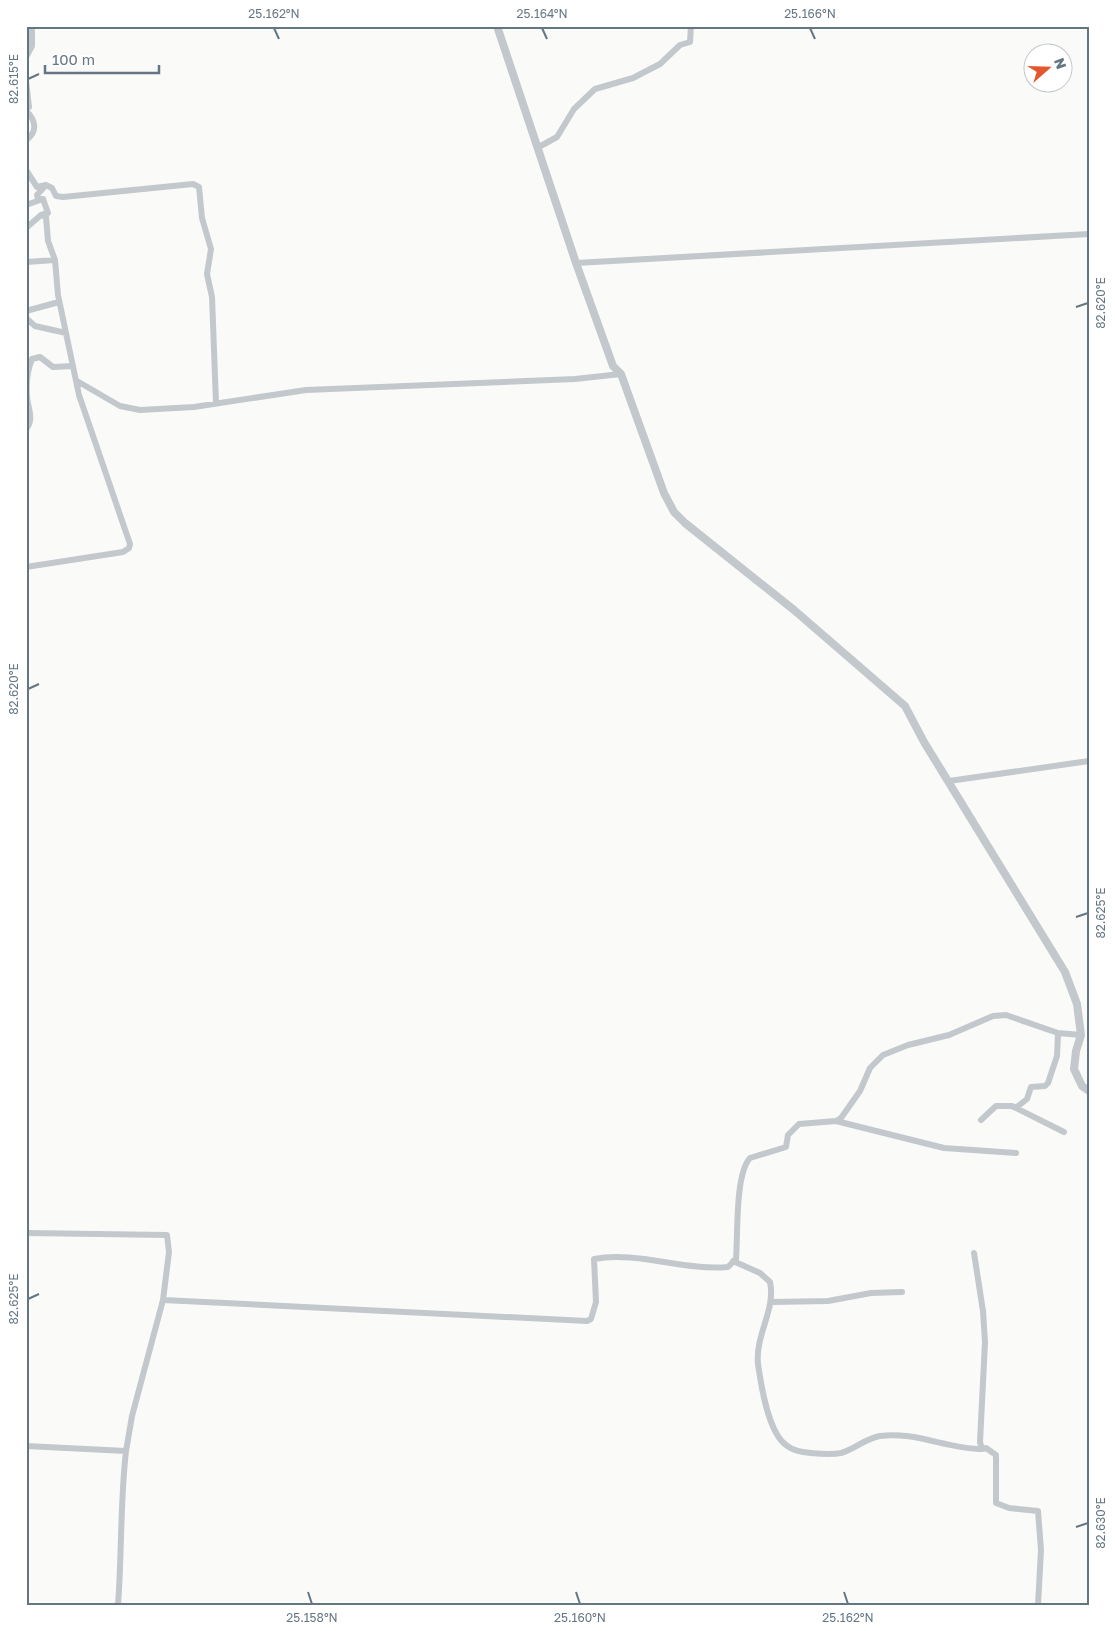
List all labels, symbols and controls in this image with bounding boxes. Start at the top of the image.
text: 25.162°N [248,6,300,21]
text: 25.164°N [516,6,568,21]
text: 25.166°N [784,6,836,21]
scale bar [45,42,159,74]
north arrow [1022,42,1072,92]
text: 100 m [52,50,95,68]
text: 82.615°E [6,54,21,104]
text: N [1051,55,1070,71]
text: 82.620°E [1093,277,1108,329]
text: 82.620°E [6,663,21,715]
text: 82.625°E [1093,887,1108,939]
text: 82.625°E [6,1273,21,1325]
text: 82.630°E [1093,1497,1108,1549]
text: 25.158°N [286,1610,338,1625]
text: 25.160°N [554,1610,606,1625]
text: 25.162°N [822,1610,874,1625]

